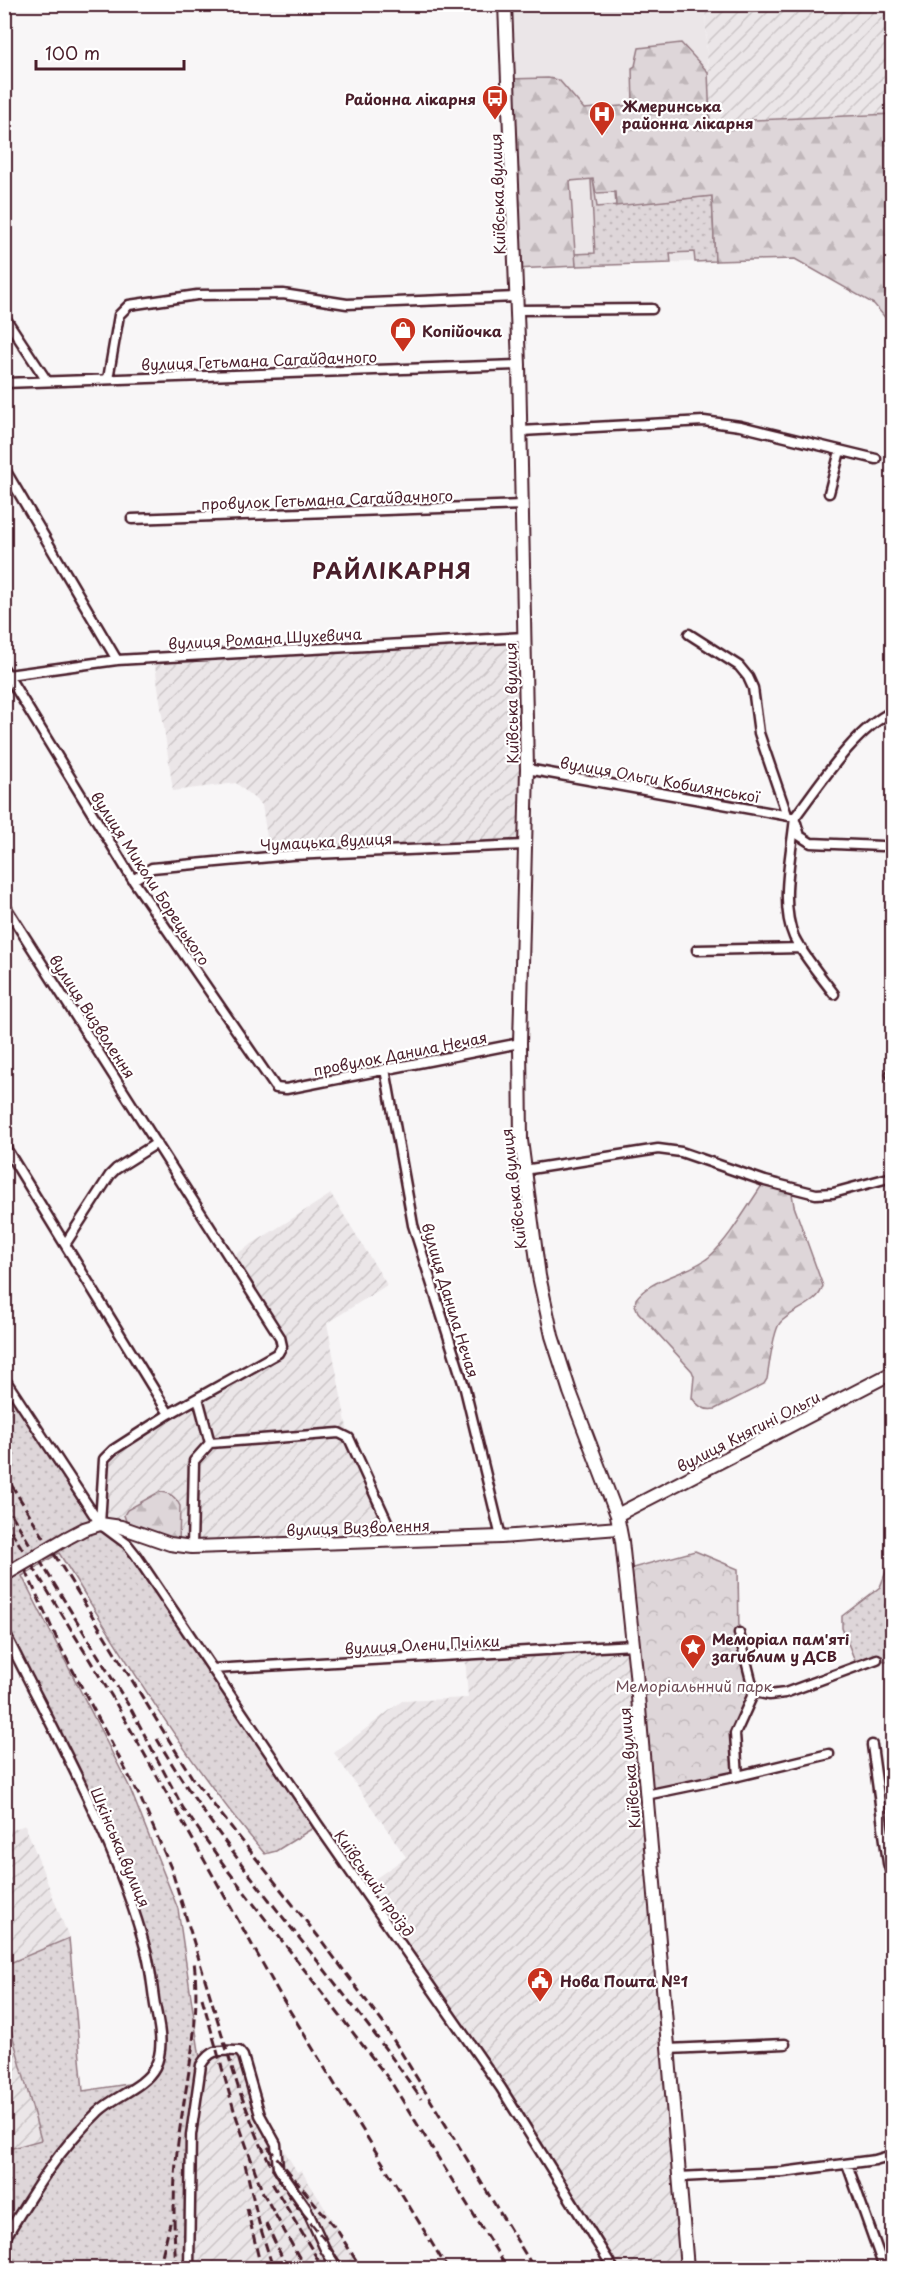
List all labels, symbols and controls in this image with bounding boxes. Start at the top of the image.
scale bar [36,33,184,71]
text: 100 m [45,39,100,66]
bus stop icon: Районна лікарня [480,83,510,121]
place label: Районна лікарня [345,87,476,110]
place label: Жмеринська районна лікарня [622,94,753,134]
hospital icon: Жмеринська районна лікарня [587,99,617,137]
street label: Київська вулиця [483,133,511,255]
shop icon: Копійочка [388,315,418,353]
place label: Копійочка [422,319,503,342]
street label: вулиця Гетьмана Сагайдачного [141,344,377,376]
street label: провулок Гетьмана Сагайдачного [201,483,453,515]
district label: РАЙЛІКАРНЯ [312,554,472,586]
street label: вулиця Романа Шухевича [168,621,363,655]
street label: Київська вулиця [498,642,524,764]
street label: вулиця Ольги Кобилянської [559,750,762,808]
street label: вулиця Миколи Борецького [86,786,216,970]
street label: Чумацька вулиця [259,826,393,856]
street label: вулиця Визволення [44,950,142,1082]
street label: провулок Данила Нечая [311,1025,489,1081]
street label: Київська вулиця [494,1127,532,1251]
street label: вулиця Данила Нечая [417,1220,485,1380]
street label: вулиця Княгині Ольги [672,1385,824,1477]
street label: вулиця Визволення [286,1513,430,1541]
place label: Меморіал пам'яті загиблим у ДСВ [711,1627,850,1667]
street label: вулиця Олени Пчілки [344,1628,500,1660]
place icon: Меморіал пам'яті загиблим у ДСВ [678,1632,708,1670]
park label: Меморіальнний парк [615,1674,773,1697]
street label: Київська вулиця [612,1706,646,1830]
street label: Шкінська вулиця [85,1783,157,1911]
street label: Київський проїзд [329,1825,421,1941]
public building icon: Нова Пошта №1 [525,1965,555,2003]
place label: Нова Пошта №1 [560,1969,688,1992]

